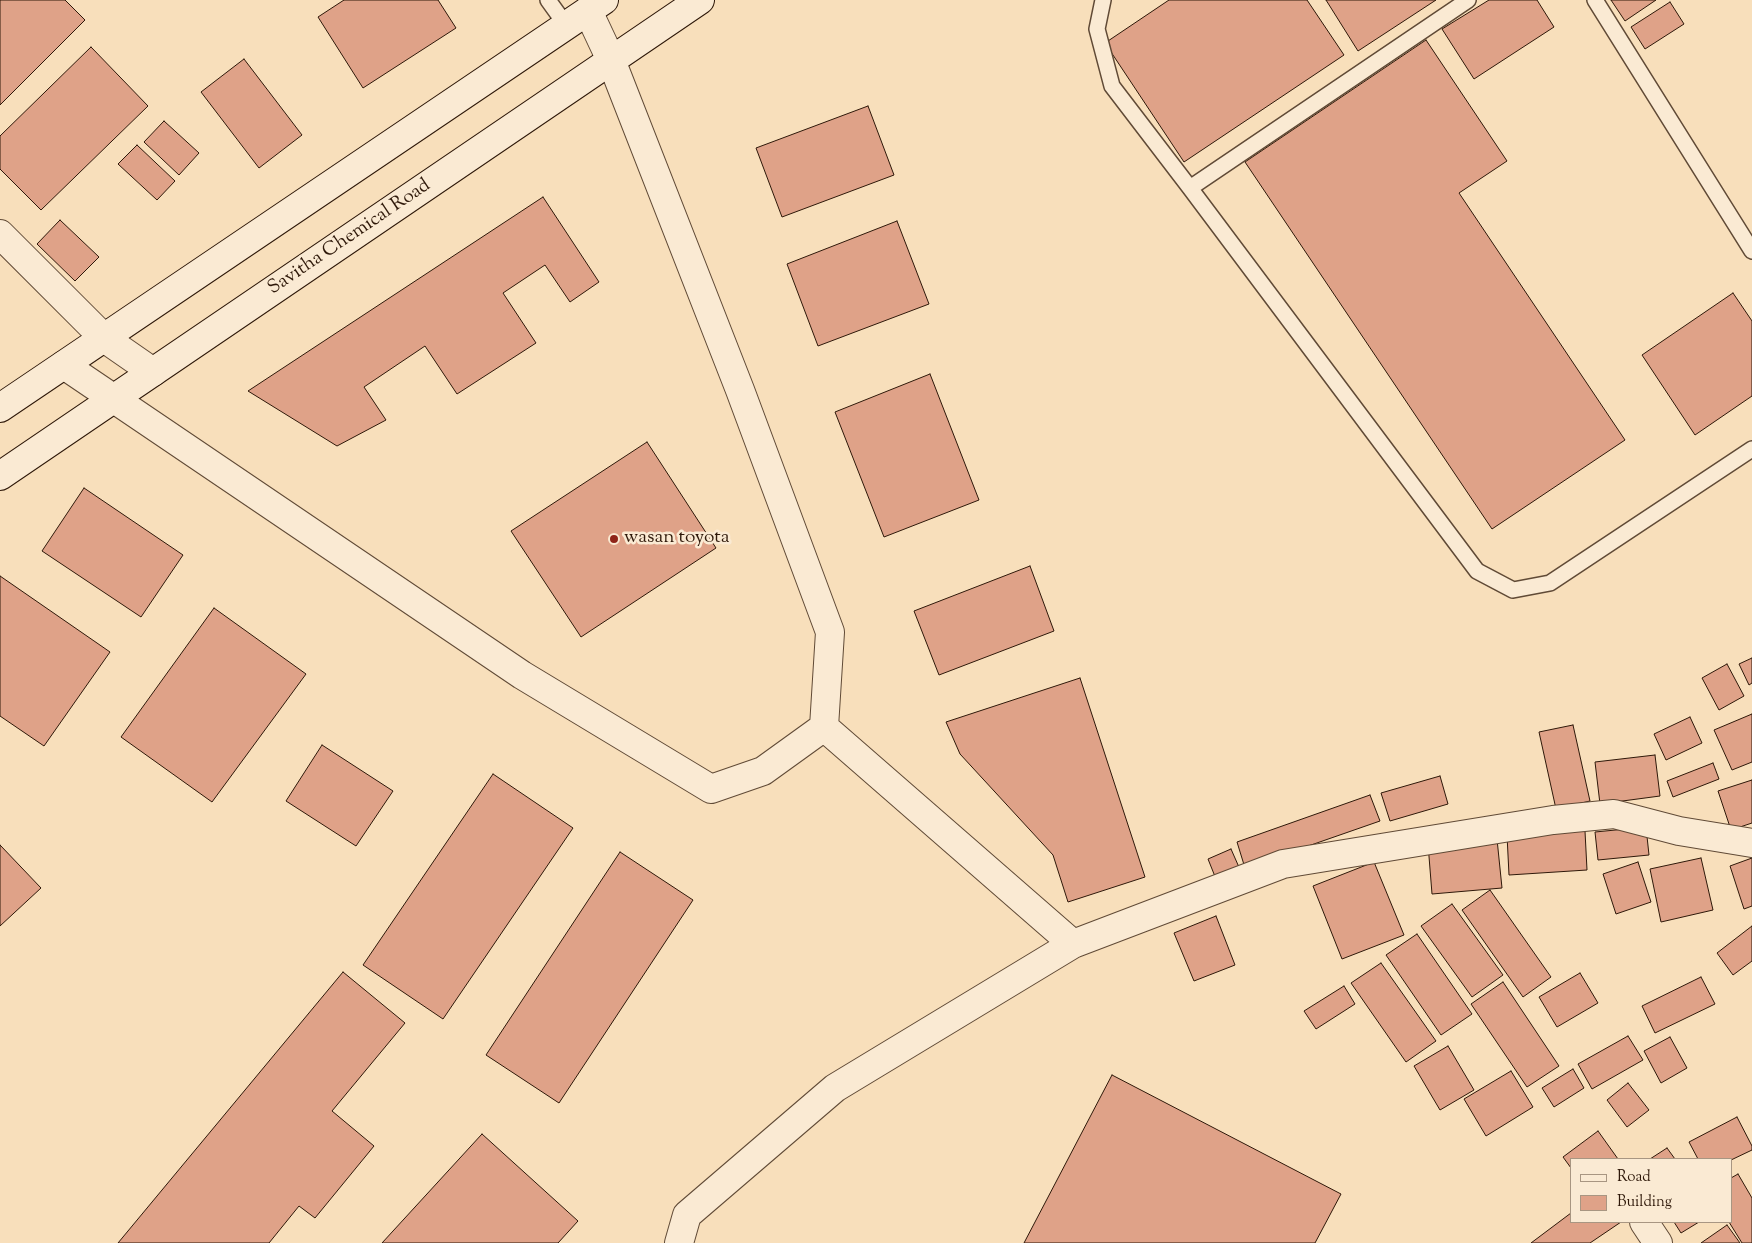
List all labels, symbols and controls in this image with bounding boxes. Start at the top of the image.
street label: Savitha Chemical Road [264,175,436,301]
place label: wasan toyota [624,528,729,550]
marker: wasan toyota [608,533,620,545]
legend [1570,1158,1732,1223]
text: Road [1617,1167,1651,1188]
text: Building [1617,1192,1672,1213]

